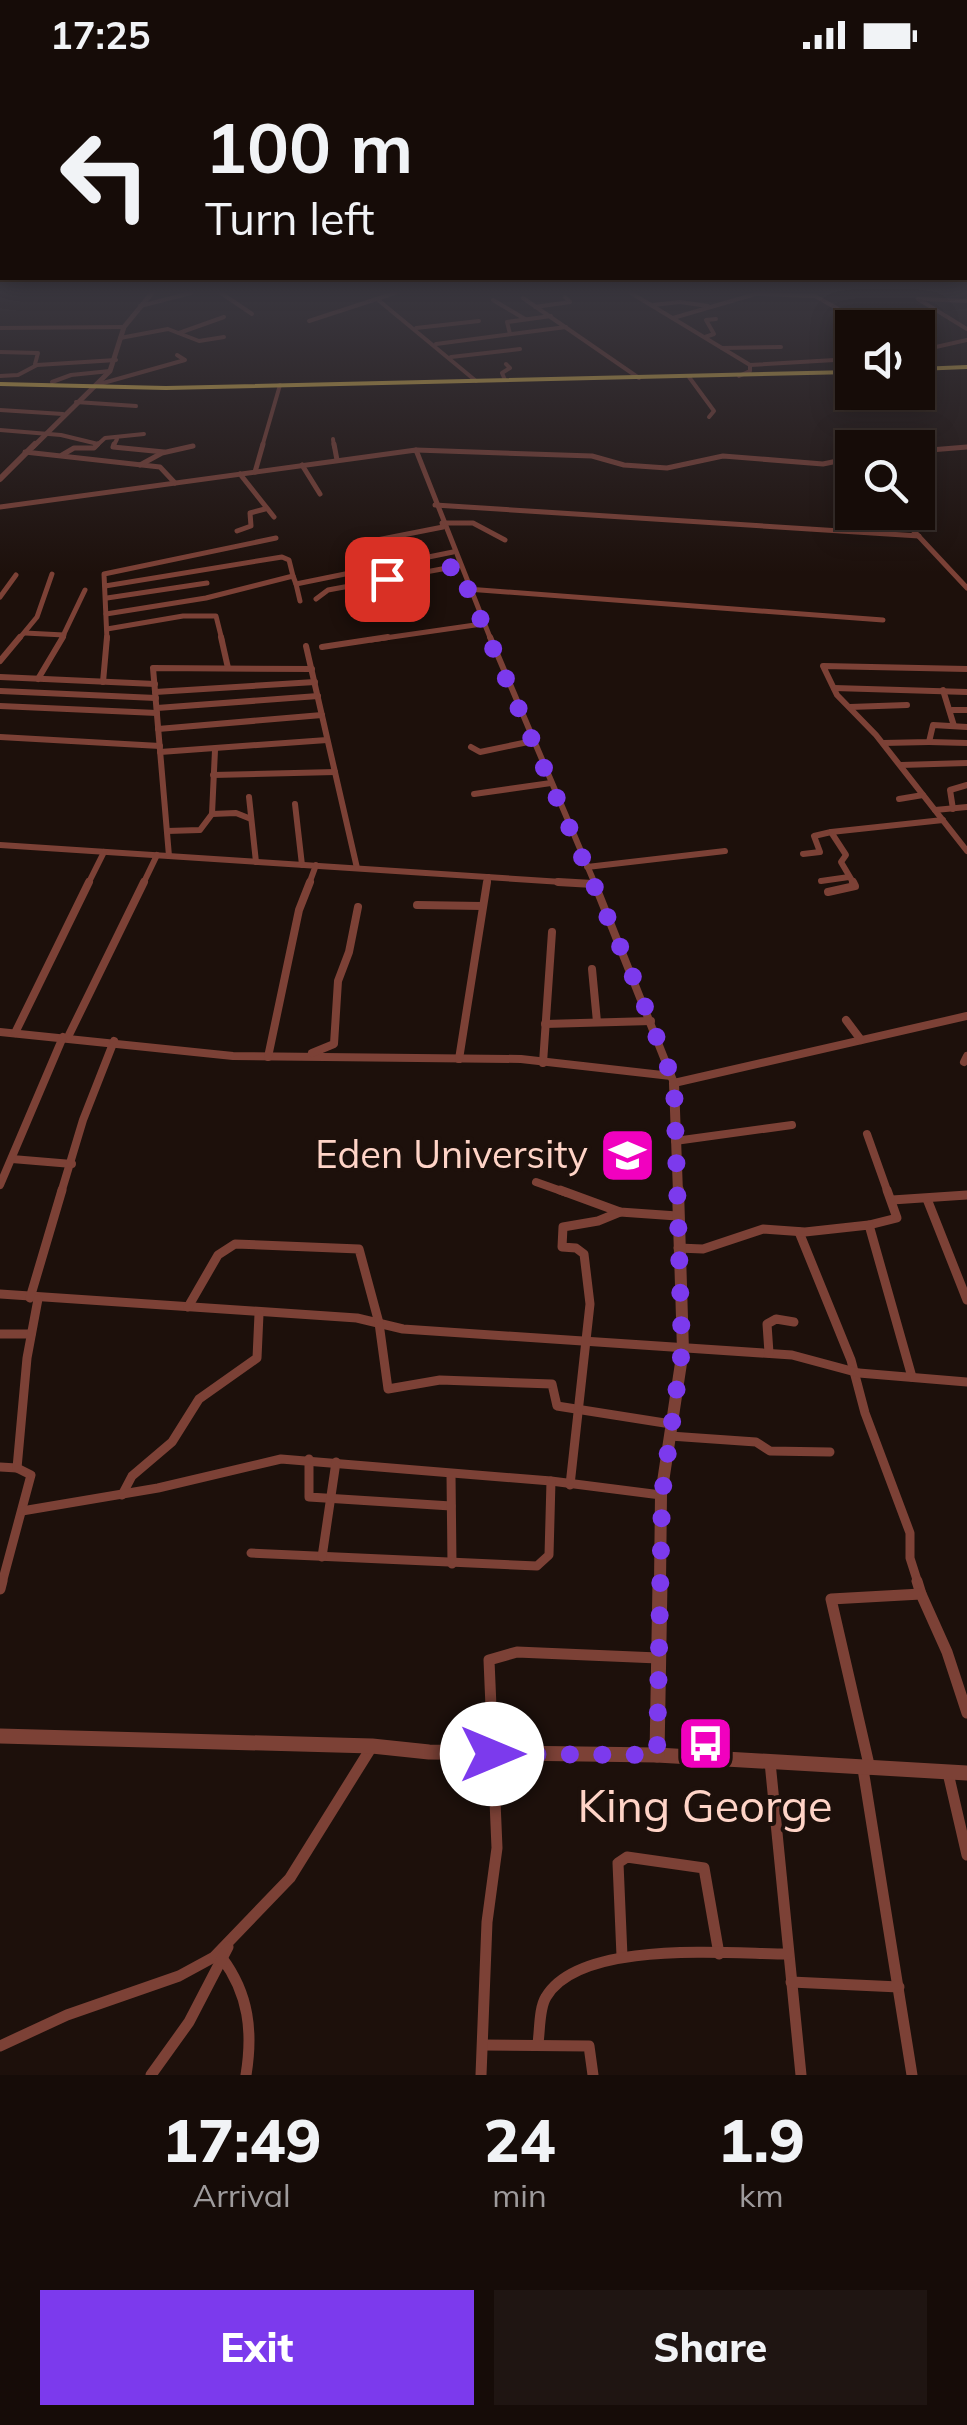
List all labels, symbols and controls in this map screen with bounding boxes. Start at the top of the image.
text: 17:25 [50,11,151,59]
text: 100 m [205,103,413,191]
icon: left [40,110,170,240]
text: Turn left [205,190,374,246]
map controls [835,310,935,530]
button: sound [835,310,935,410]
button: search [835,430,935,530]
pin [345,537,430,622]
icon: arrive [360,552,415,607]
school or university icon: Eden University [597,1125,657,1185]
place label: Eden University [315,1130,588,1178]
position arrow [440,1702,544,1806]
bus stop icon: King George [675,1714,735,1774]
place label: King George [577,1777,833,1833]
text: 17:49 [162,2102,322,2177]
text: 24 [483,2102,555,2177]
text: 1.9 [717,2102,805,2177]
text: Arrival [193,2175,291,2215]
text: min [492,2175,547,2215]
text: km [739,2175,784,2215]
button: Exit [40,2290,474,2405]
button: Share [494,2290,927,2405]

